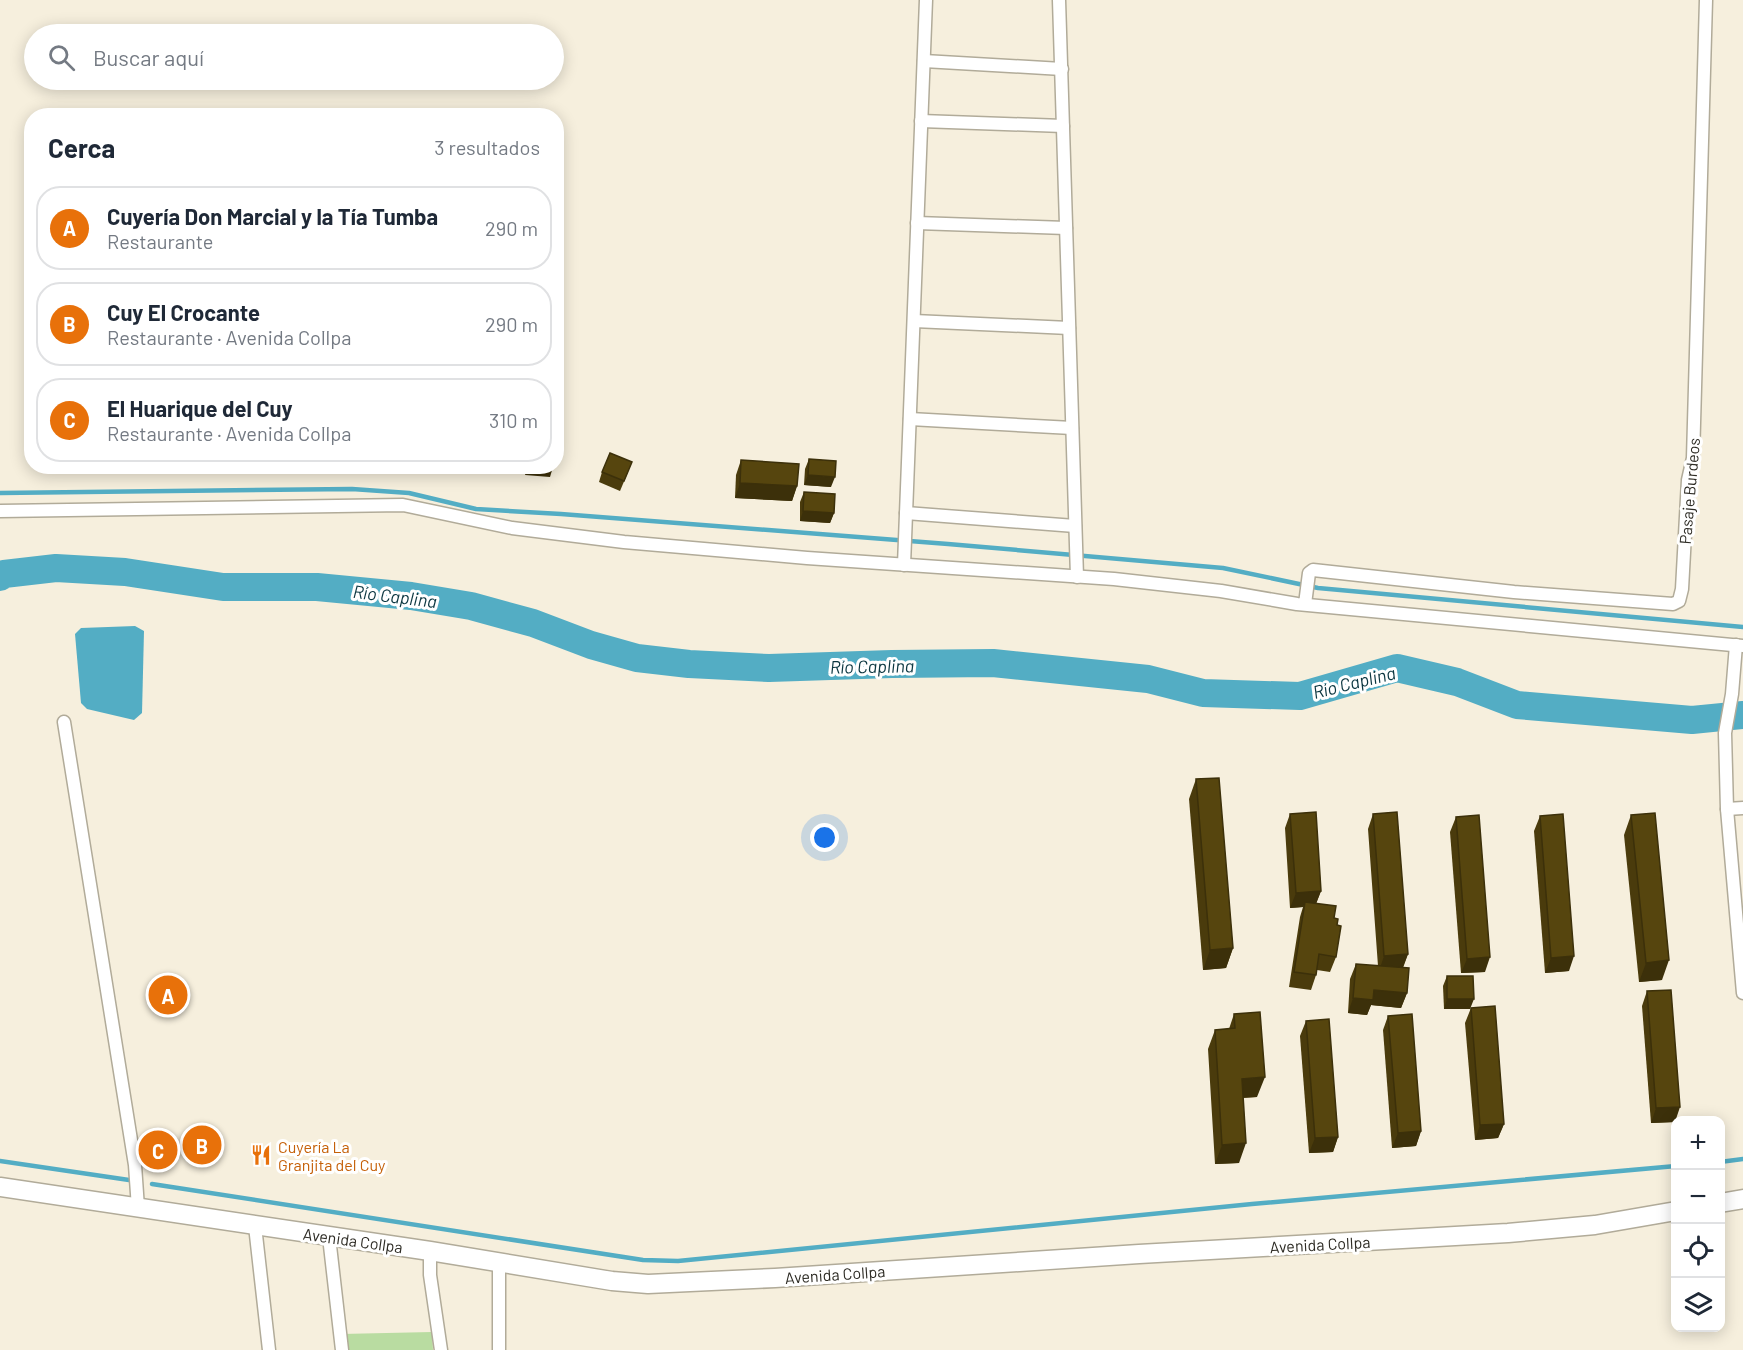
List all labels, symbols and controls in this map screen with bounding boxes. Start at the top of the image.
search box [24,24,564,90]
icon: search [45,41,78,74]
text: Buscar aquí [93,44,204,70]
text: Cerca [48,132,115,163]
text: 3 resultados [434,135,540,159]
text: Cuyería Don Marcial y la Tía Tumba [107,203,438,229]
text: A [63,216,76,240]
text: 290 m [485,216,538,240]
text: Restaurante [107,229,213,253]
text: Cuy El Crocante [107,299,260,325]
text: B [63,312,76,336]
text: 290 m [485,312,538,336]
text: Restaurante · Avenida Collpa [107,325,351,349]
text: El Huarique del Cuy [107,395,293,421]
text: C [63,408,76,432]
text: 310 m [489,408,538,432]
text: Restaurante · Avenida Collpa [107,421,351,445]
street label: Pasaje Burdeos [1675,437,1703,545]
water label: Río Caplina [352,580,438,612]
water label: Río Caplina [830,654,914,678]
water label: Río Caplina [1310,661,1398,703]
your location [810,823,839,852]
pin: A [148,972,188,1018]
map controls [1671,1116,1725,1332]
button: + [1671,1116,1725,1170]
pin: B [182,1122,222,1168]
pin: C [138,1128,178,1172]
place label: Cuyería La Granjita del Cuy [278,1137,386,1174]
restaurant icon: Cuyería La Granjita del Cuy [249,1143,273,1167]
button: − [1671,1170,1725,1224]
street label: Avenida Collpa [302,1224,404,1256]
button: locate [1671,1224,1725,1278]
street label: Avenida Collpa [1269,1232,1371,1256]
street label: Avenida Collpa [784,1261,886,1287]
button: layers [1671,1278,1725,1332]

